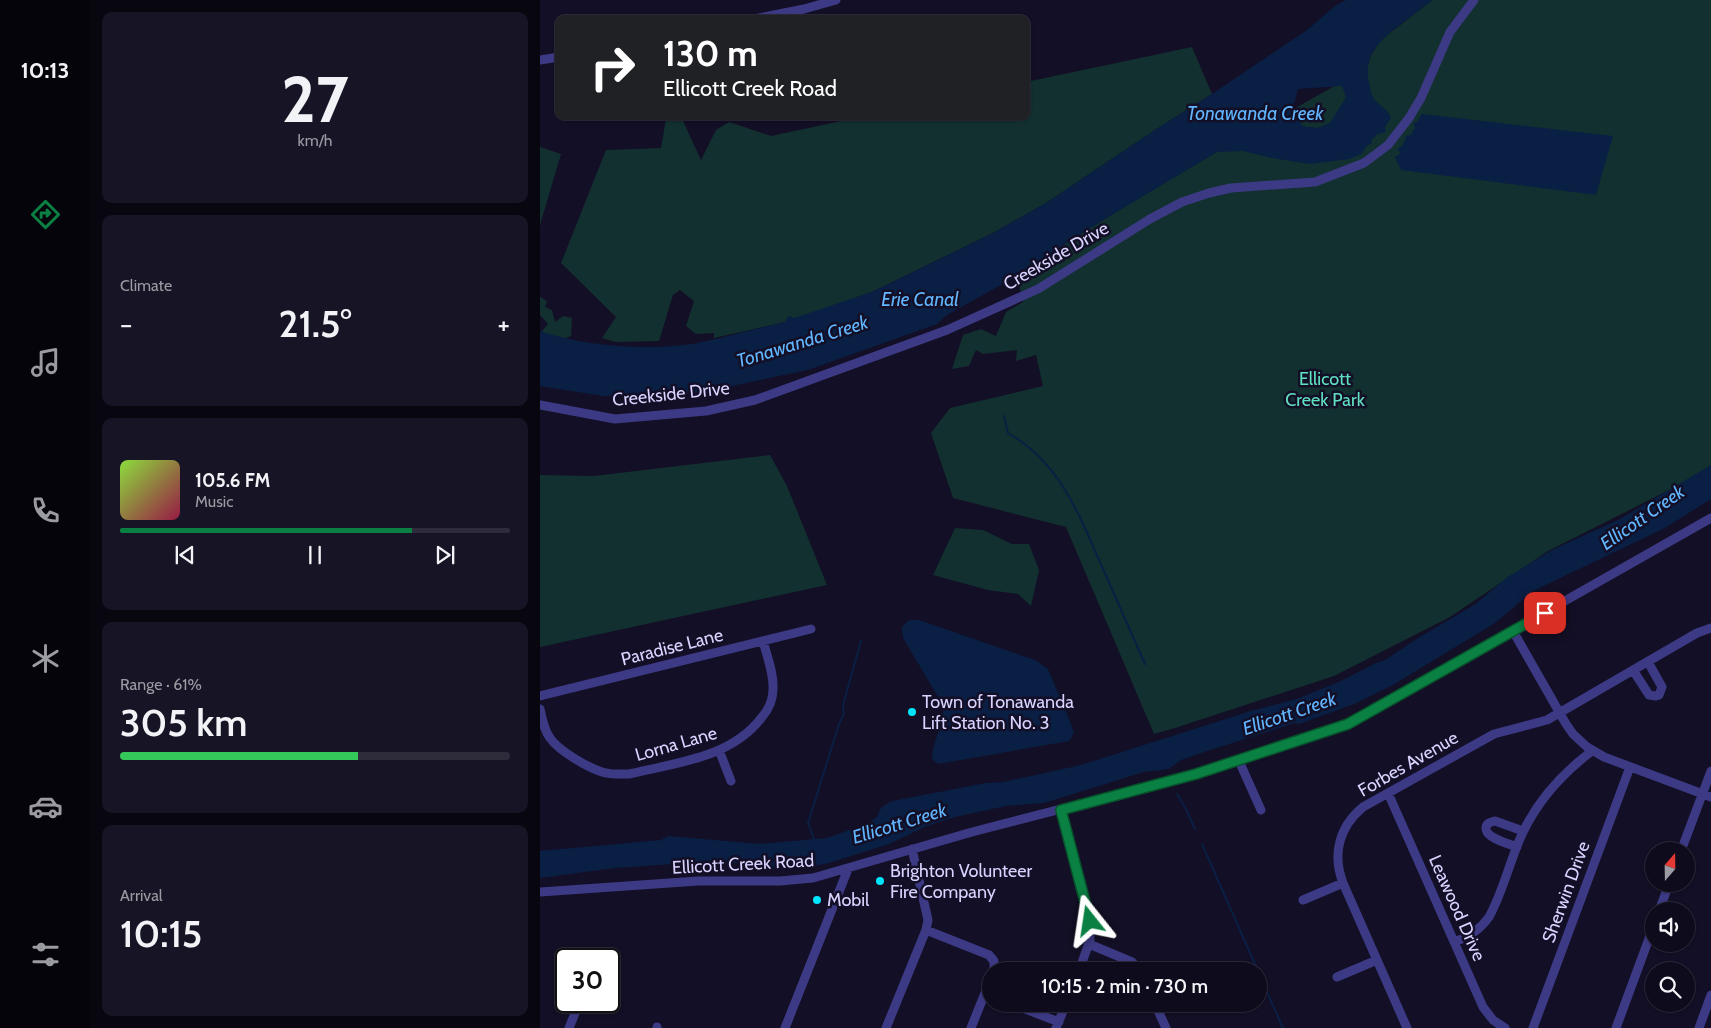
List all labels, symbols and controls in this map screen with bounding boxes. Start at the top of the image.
text: 130 m [663,32,758,75]
icon: right [580,35,645,100]
text: 10:13 [21,57,69,84]
text: 27 [281,59,349,138]
text: Ellicott Creek Road [663,75,837,102]
water label: Tonawanda Creek [1187,102,1324,125]
text: km/h [297,131,333,150]
icon: directions [28,197,63,232]
street label: Creekside Drive [999,217,1113,295]
text: Climate [120,276,172,295]
water label: Erie Canal [881,288,959,311]
text: 21.5° [278,300,352,347]
text: − [120,307,132,341]
text: + [498,307,510,341]
water label: Tonawanda Creek [733,310,872,372]
icon: music [28,345,63,380]
park label: Ellicott Creek Park [1285,368,1366,411]
street label: Creekside Drive [611,377,731,411]
text: 105.6 FM [195,469,270,492]
water label: Ellicott Creek [1596,480,1690,555]
text: Music [195,492,233,511]
icon: phone [28,493,63,528]
icon: previous [171,541,199,569]
icon: pause [301,541,329,569]
icon: next [431,541,459,569]
pin [1524,592,1566,634]
icon: arrive [1531,599,1559,627]
street label: Paradise Lane [619,624,725,670]
icon: climate [28,641,63,676]
text: Range · 61% [120,675,202,694]
water label: Ellicott Creek [1239,686,1340,740]
place label: Town of Tonawanda Lift Station No. 3 [922,691,1074,734]
text: 305 km [120,699,247,746]
marker: Town of Tonawanda Lift Station No. 3 [906,706,918,718]
street label: Lorna Lane [633,722,719,766]
street label: Forbes Avenue [1354,726,1462,802]
icon: car [28,789,63,824]
water label: Ellicott Creek [849,798,950,849]
street label: Sherwin Drive [1537,838,1595,946]
north arrow [1645,842,1695,892]
map controls [1645,842,1695,1012]
street label: Ellicott Creek Road [671,849,815,879]
street label: Leawood Drive [1424,852,1490,964]
place label: Brighton Volunteer Fire Company [890,860,1033,903]
marker: Brighton Volunteer Fire Company [874,875,886,887]
text: Arrival [120,886,163,905]
place label: Mobil [827,889,870,911]
marker: Mobil [811,894,823,906]
position arrow [1063,894,1115,946]
button: sound [1645,902,1695,952]
text: 10:15 [120,910,202,957]
icon: filters [28,937,63,972]
speed limit sign: 30 [555,948,620,1013]
button: search [1645,962,1695,1012]
text: 10:15 · 2 min · 730 m [1041,975,1208,998]

